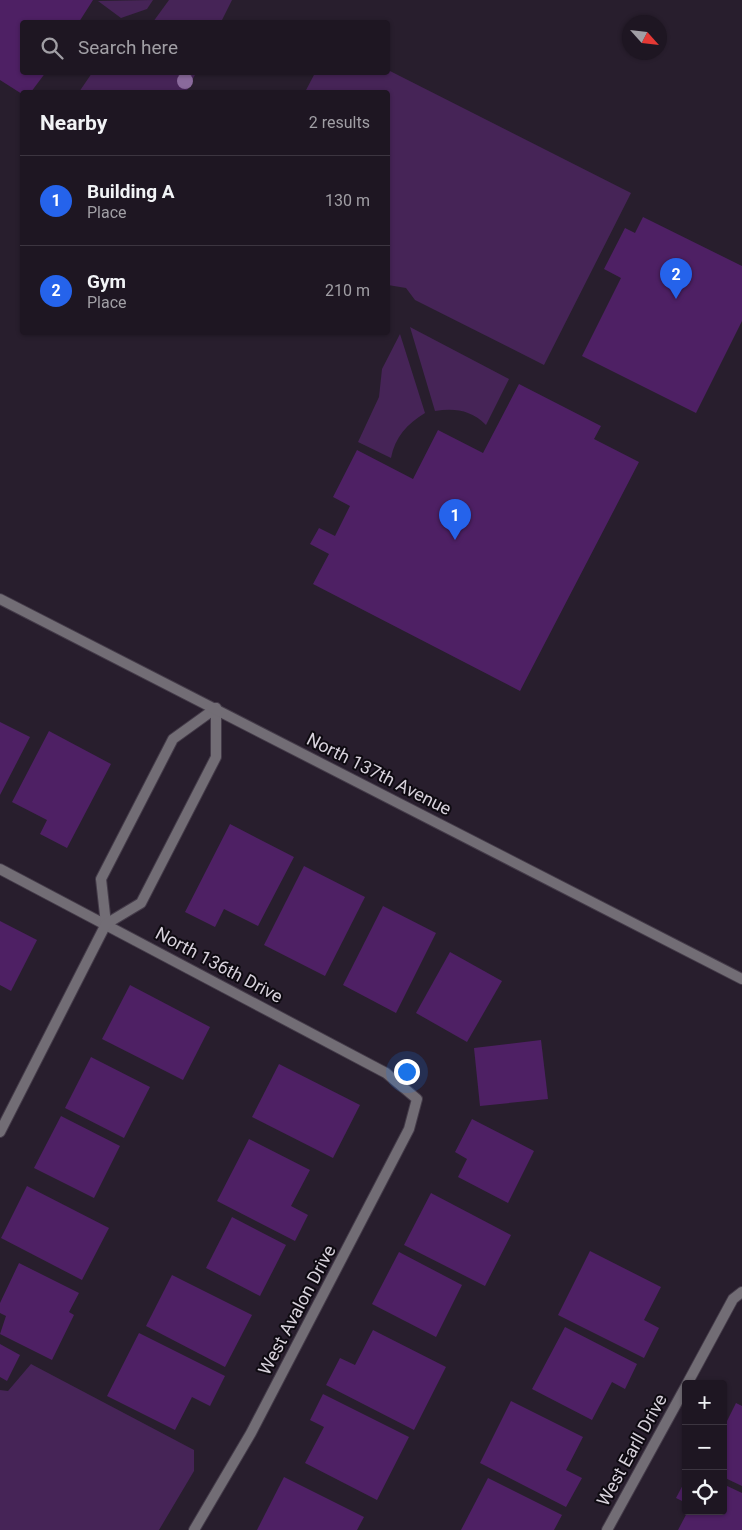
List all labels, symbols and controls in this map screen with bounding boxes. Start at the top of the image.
north arrow [622,15,667,60]
search box [20,20,390,75]
icon: search [38,34,66,62]
text: Search here [78,36,178,59]
text: Nearby [40,111,107,135]
text: 2 results [309,113,370,132]
text: Building A [87,180,175,203]
text: 1 [51,191,61,210]
text: 130 m [325,191,370,210]
text: Place [87,203,127,222]
pin: 2 [660,258,692,299]
text: Gym [87,270,126,293]
text: 2 [51,281,61,300]
text: 210 m [325,281,370,300]
text: Place [87,293,127,312]
pin: 1 [439,499,471,540]
street label: North 137th Avenue [303,728,455,819]
street label: North 136th Drive [152,922,286,1007]
your location [394,1059,420,1085]
street label: West Avalon Drive [253,1241,340,1378]
map controls [682,1380,727,1515]
button: + [682,1380,727,1425]
street label: West Earll Drive [592,1390,671,1509]
button: − [682,1425,727,1470]
button: locate [682,1470,727,1515]

